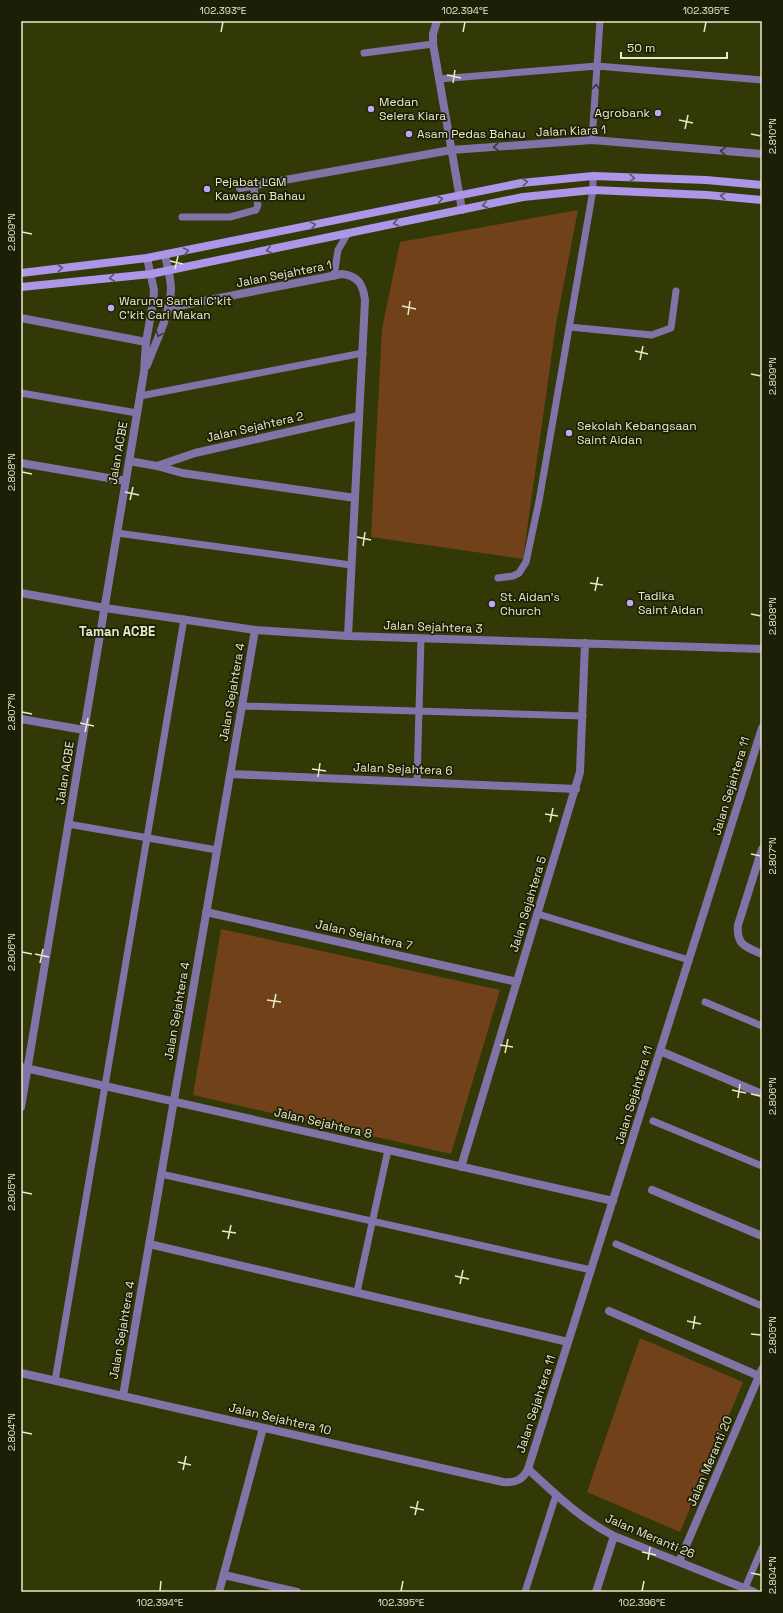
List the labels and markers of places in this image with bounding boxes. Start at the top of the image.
place label: Medan Selera Kiara [379,94,446,124]
marker: Medan Selera Kiara [366,104,376,114]
place label: Agrobank [595,105,651,121]
marker: Agrobank [653,108,663,118]
place label: Asam Pedas Bahau [417,126,526,142]
marker: Asam Pedas Bahau [404,129,414,139]
place label: Pejabat LGM Kawasan Bahau [215,174,305,204]
marker: Pejabat LGM Kawasan Bahau [202,184,212,194]
place label: Warung Santai C'kit C'kit Cari Makan [119,293,232,323]
marker: Warung Santai C'kit C'kit Cari Makan [106,303,116,313]
place label: Sekolah Kebangsaan Saint Aidan [577,418,697,448]
marker: Sekolah Kebangsaan Saint Aidan [564,428,574,438]
place label: Tadika Saint Aidan [638,588,703,618]
place label: St. Aidan's Church [500,589,560,619]
marker: Tadika Saint Aidan [625,598,635,608]
marker: St. Aidan's Church [487,599,497,609]

